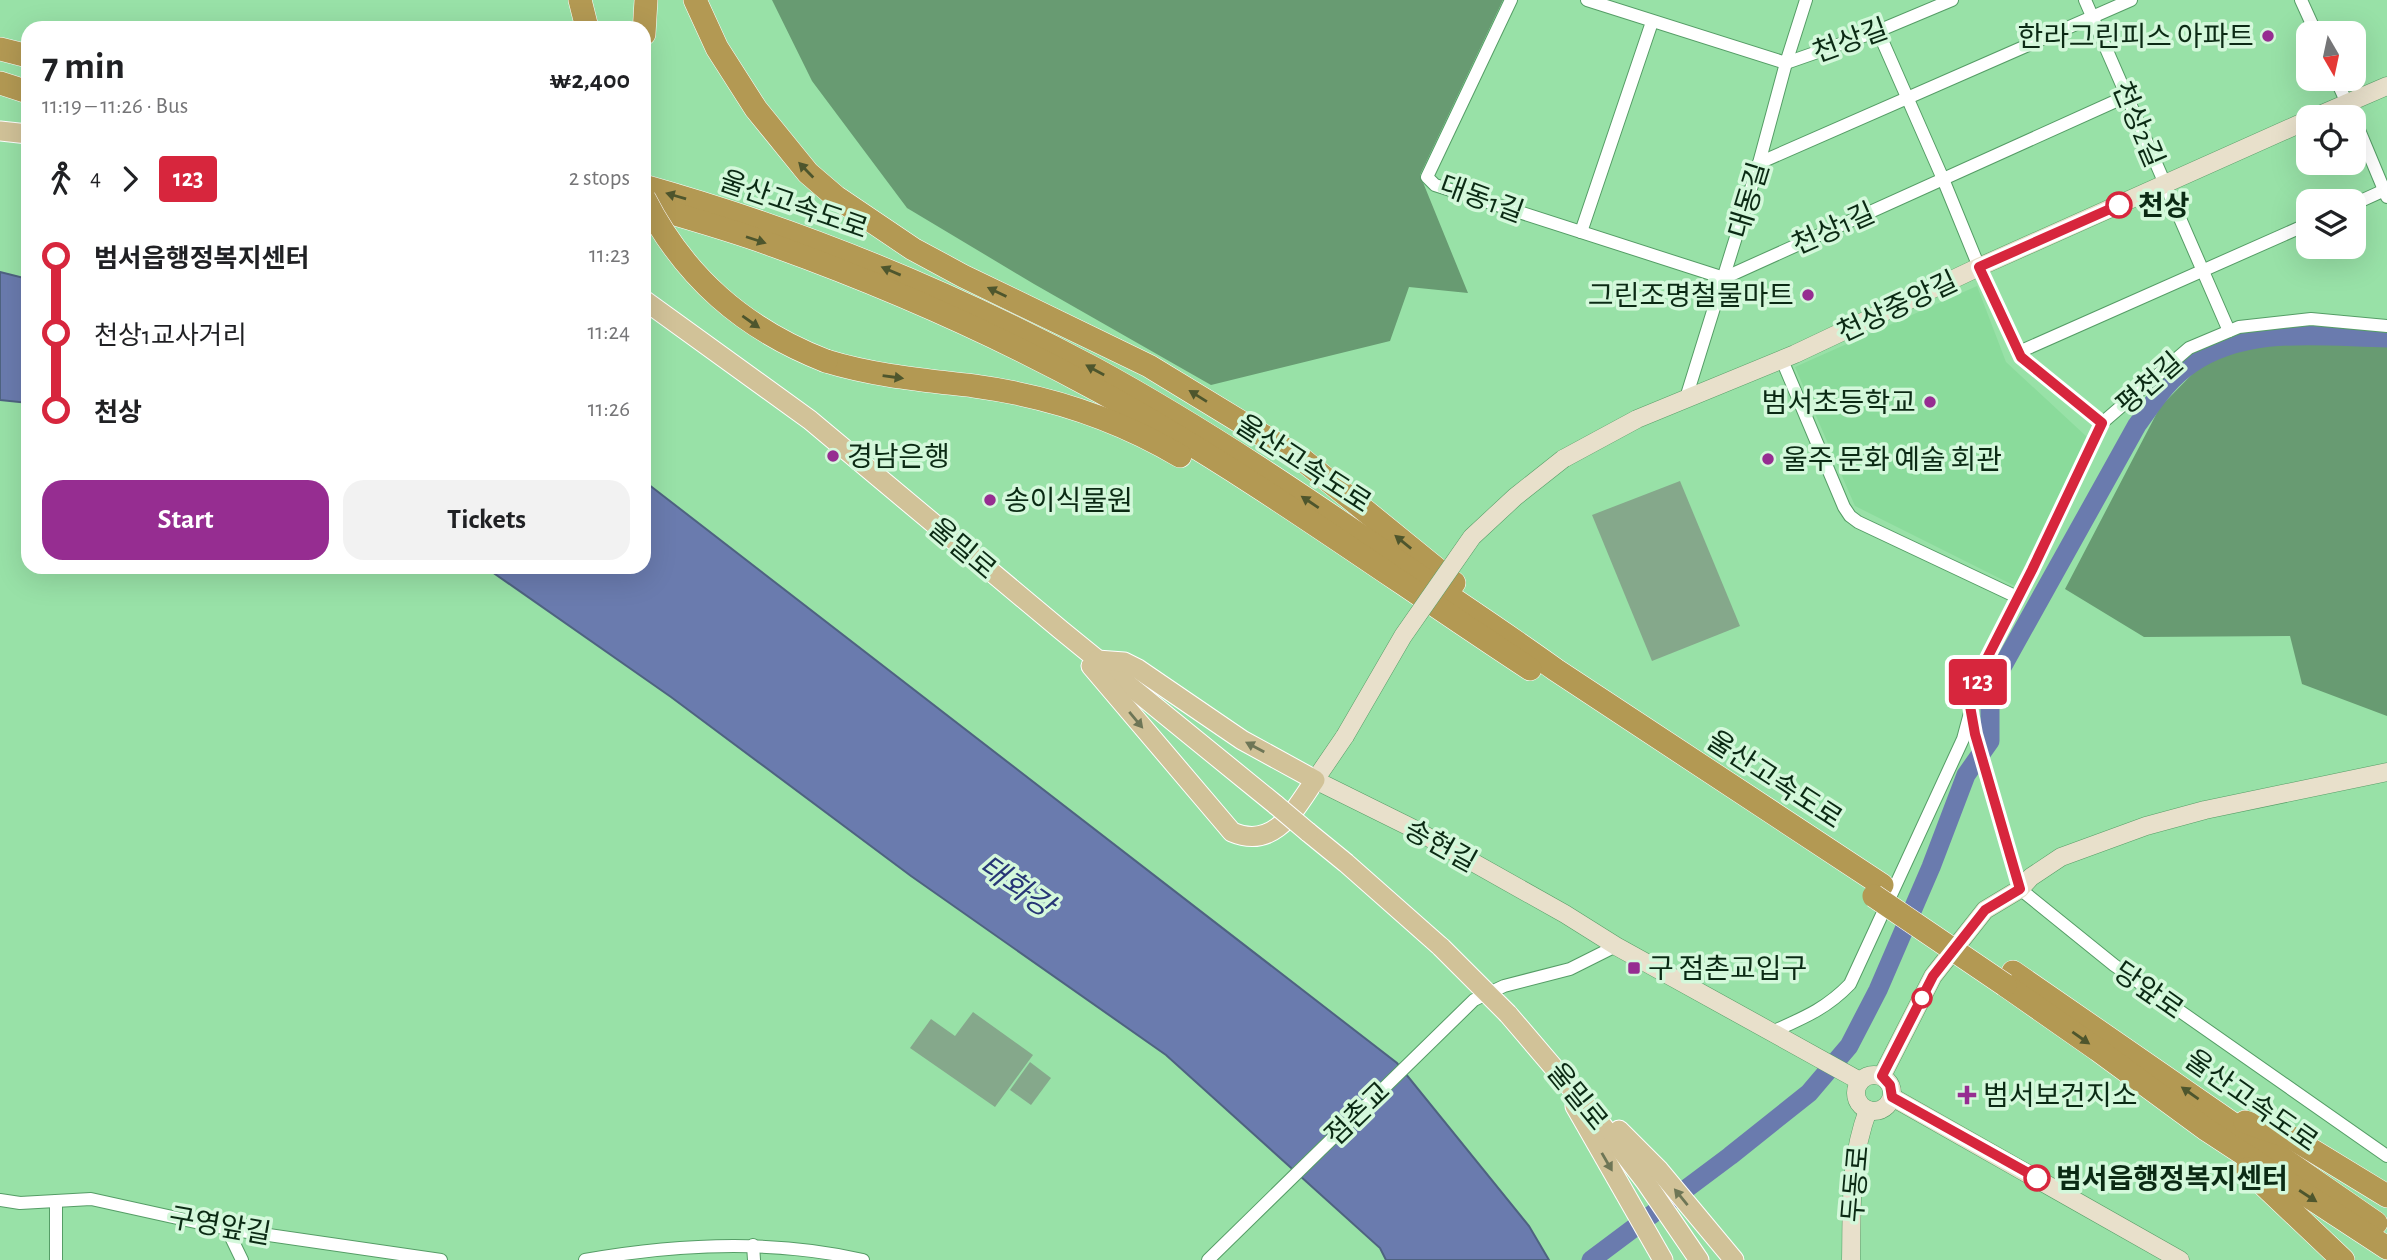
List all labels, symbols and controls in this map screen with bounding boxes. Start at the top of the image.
street label: 천상길 [1809,14,1892,68]
north arrow [2296,21,2366,91]
map controls [2296,21,2366,259]
place label: 한라그린피스 아파트 [2018,22,2254,52]
marker: 한라그린피스 아파트 [2260,28,2276,44]
text: 7 min [42,48,125,86]
text: ₩2,400 [549,67,630,93]
street label: 천상2길 [2107,77,2169,172]
text: 11:19 – 11:26 · Bus [42,95,188,118]
button: locate [2296,105,2366,175]
street label: 대동길 [1723,159,1775,242]
icon: walk [42,160,80,198]
icon: forward [111,160,149,198]
one-way arrow [798,161,815,178]
text: 4 [90,167,101,190]
text: 123 [173,167,203,191]
text: 2 stops [569,167,630,190]
street label: 울산고속도로 [716,167,871,244]
street label: 대동1길 [1436,170,1528,228]
button: layers [2296,189,2366,259]
one-way arrow [665,190,686,200]
place label: 천상 [2138,191,2190,221]
marker: 천상 [2106,192,2132,218]
street label: 천상1길 [1788,198,1879,260]
one-way arrow [746,235,767,245]
text: 11:23 [589,244,630,267]
text: 범서읍행정복지센터 [94,246,309,272]
one-way arrow [880,265,901,276]
street label: 천상중앙길 [1833,266,1962,348]
place label: 그린조명철물마트 [1588,281,1794,311]
one-way arrow [986,286,1007,297]
marker: 그린조명철물마트 [1800,287,1816,303]
one-way arrow [742,315,760,329]
text: 11:24 [587,321,630,344]
text: 천상1교사거리 [94,323,246,349]
street label: 평천길 [2111,347,2189,420]
one-way arrow [1086,364,1105,376]
one-way arrow [882,372,904,383]
place label: 범서초등학교 [1761,388,1916,418]
one-way arrow [1189,390,1208,403]
marker: 범서초등학교 [1922,394,1938,410]
text: 11:26 [588,398,630,421]
text: 천상 [94,400,142,426]
street label: 울산고속도로 [1230,410,1376,519]
place label: 경남은행 [847,442,950,472]
place label: 울주 문화 예술 회관 [1782,445,2002,475]
marker: 경남은행 [825,448,841,464]
marker: 울주 문화 예술 회관 [1760,451,1776,467]
button: Start [42,480,329,560]
button: Tickets [343,480,630,560]
place label: 송이식물원 [1004,486,1133,516]
marker: 송이식물원 [982,492,998,508]
one-way arrow [1300,495,1320,508]
street label: 울밀로 [923,512,1002,585]
one-way arrow [1395,535,1412,550]
line badge: 123 [1938,659,2018,705]
text: 123 [1963,670,1993,694]
one-way arrow [1128,711,1143,728]
street label: 울산고속도로 [1701,726,1847,835]
one-way arrow [1245,742,1265,754]
street label: 송현길 [1399,814,1482,878]
water label: 태화강 [973,850,1061,925]
place label: 구 점촌교입구 [1648,954,1807,984]
street label: 당앞로 [2108,956,2189,1025]
marker: 구 점촌교입구 [1626,960,1642,976]
unlabelled marker [1912,988,1932,1008]
one-way arrow [2072,1031,2090,1045]
street label: 울산고속도로 [2180,1045,2323,1157]
street label: 울밀로 [1541,1057,1613,1136]
street label: 점촌교 [1319,1076,1396,1151]
place label: 범서보건지소 [1983,1081,2138,1111]
marker: 범서보건지소 [1957,1085,1977,1105]
one-way arrow [2181,1086,2199,1100]
street label: 두동로 [1840,1144,1874,1224]
one-way arrow [1601,1152,1613,1172]
place label: 범서읍행정복지센터 [2056,1164,2288,1194]
marker: 범서읍행정복지센터 [2024,1165,2050,1191]
one-way arrow [1674,1189,1689,1207]
one-way arrow [2298,1190,2318,1203]
street label: 구영앞길 [166,1202,273,1250]

